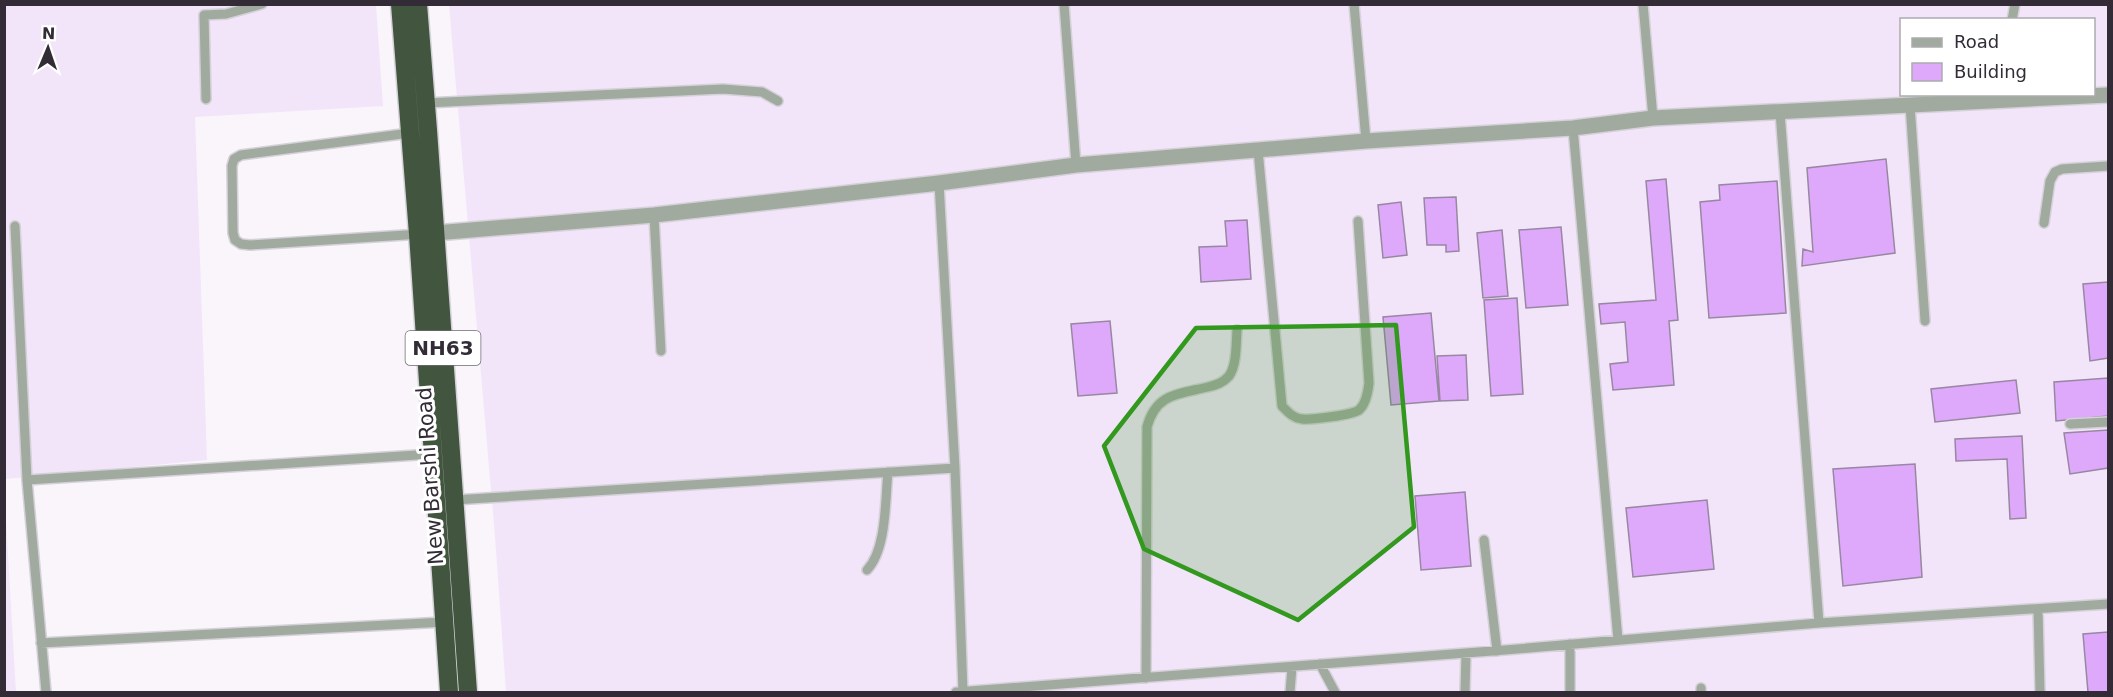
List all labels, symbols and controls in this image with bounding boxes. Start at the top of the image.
north arrow [18,18,78,78]
legend [1900,18,2095,96]
text: N [41,24,56,43]
text: Road [1954,31,1999,52]
text: Building [1954,61,2027,82]
road number: NH63 [406,331,480,365]
street label: New Barshi Road [412,386,448,566]

